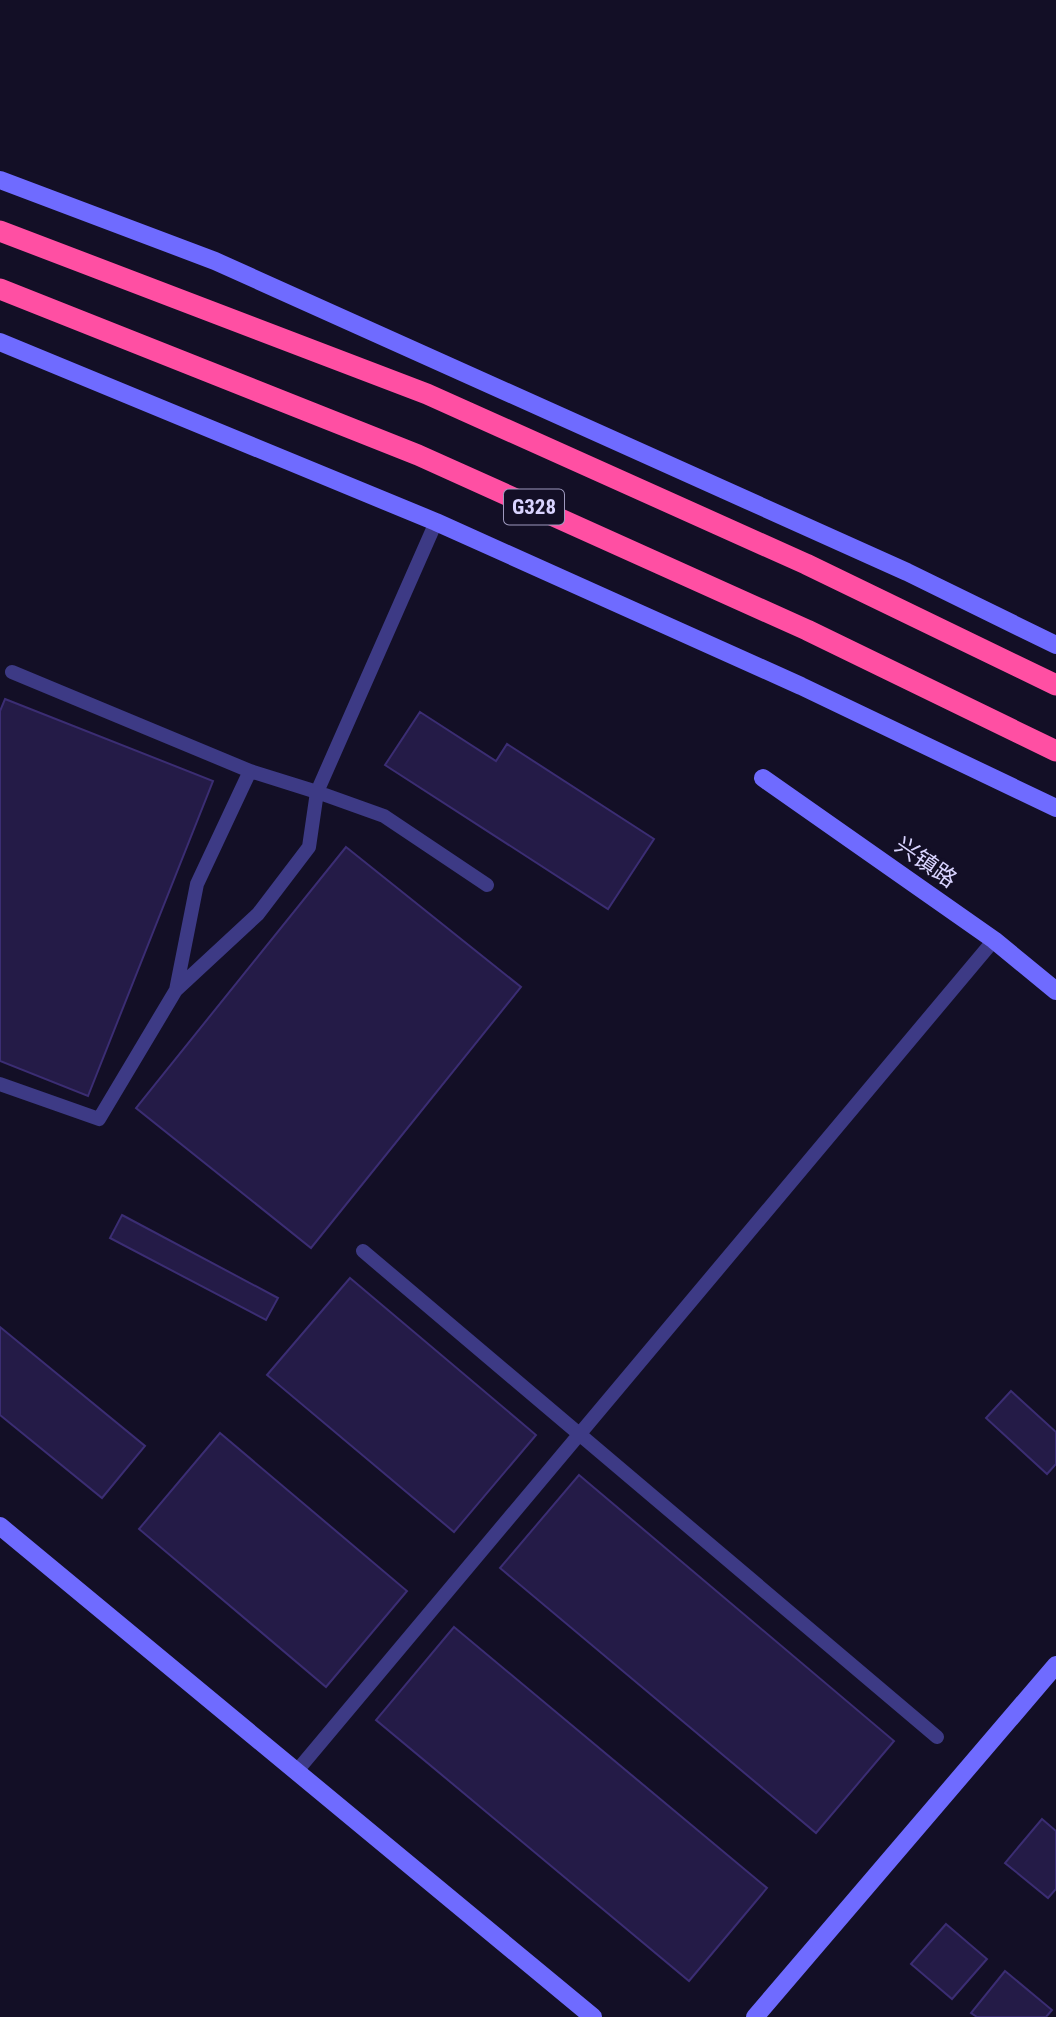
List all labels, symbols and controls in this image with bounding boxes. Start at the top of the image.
road number: G328 [504,490,564,524]
street label: 兴镇路 [890,832,962,893]

